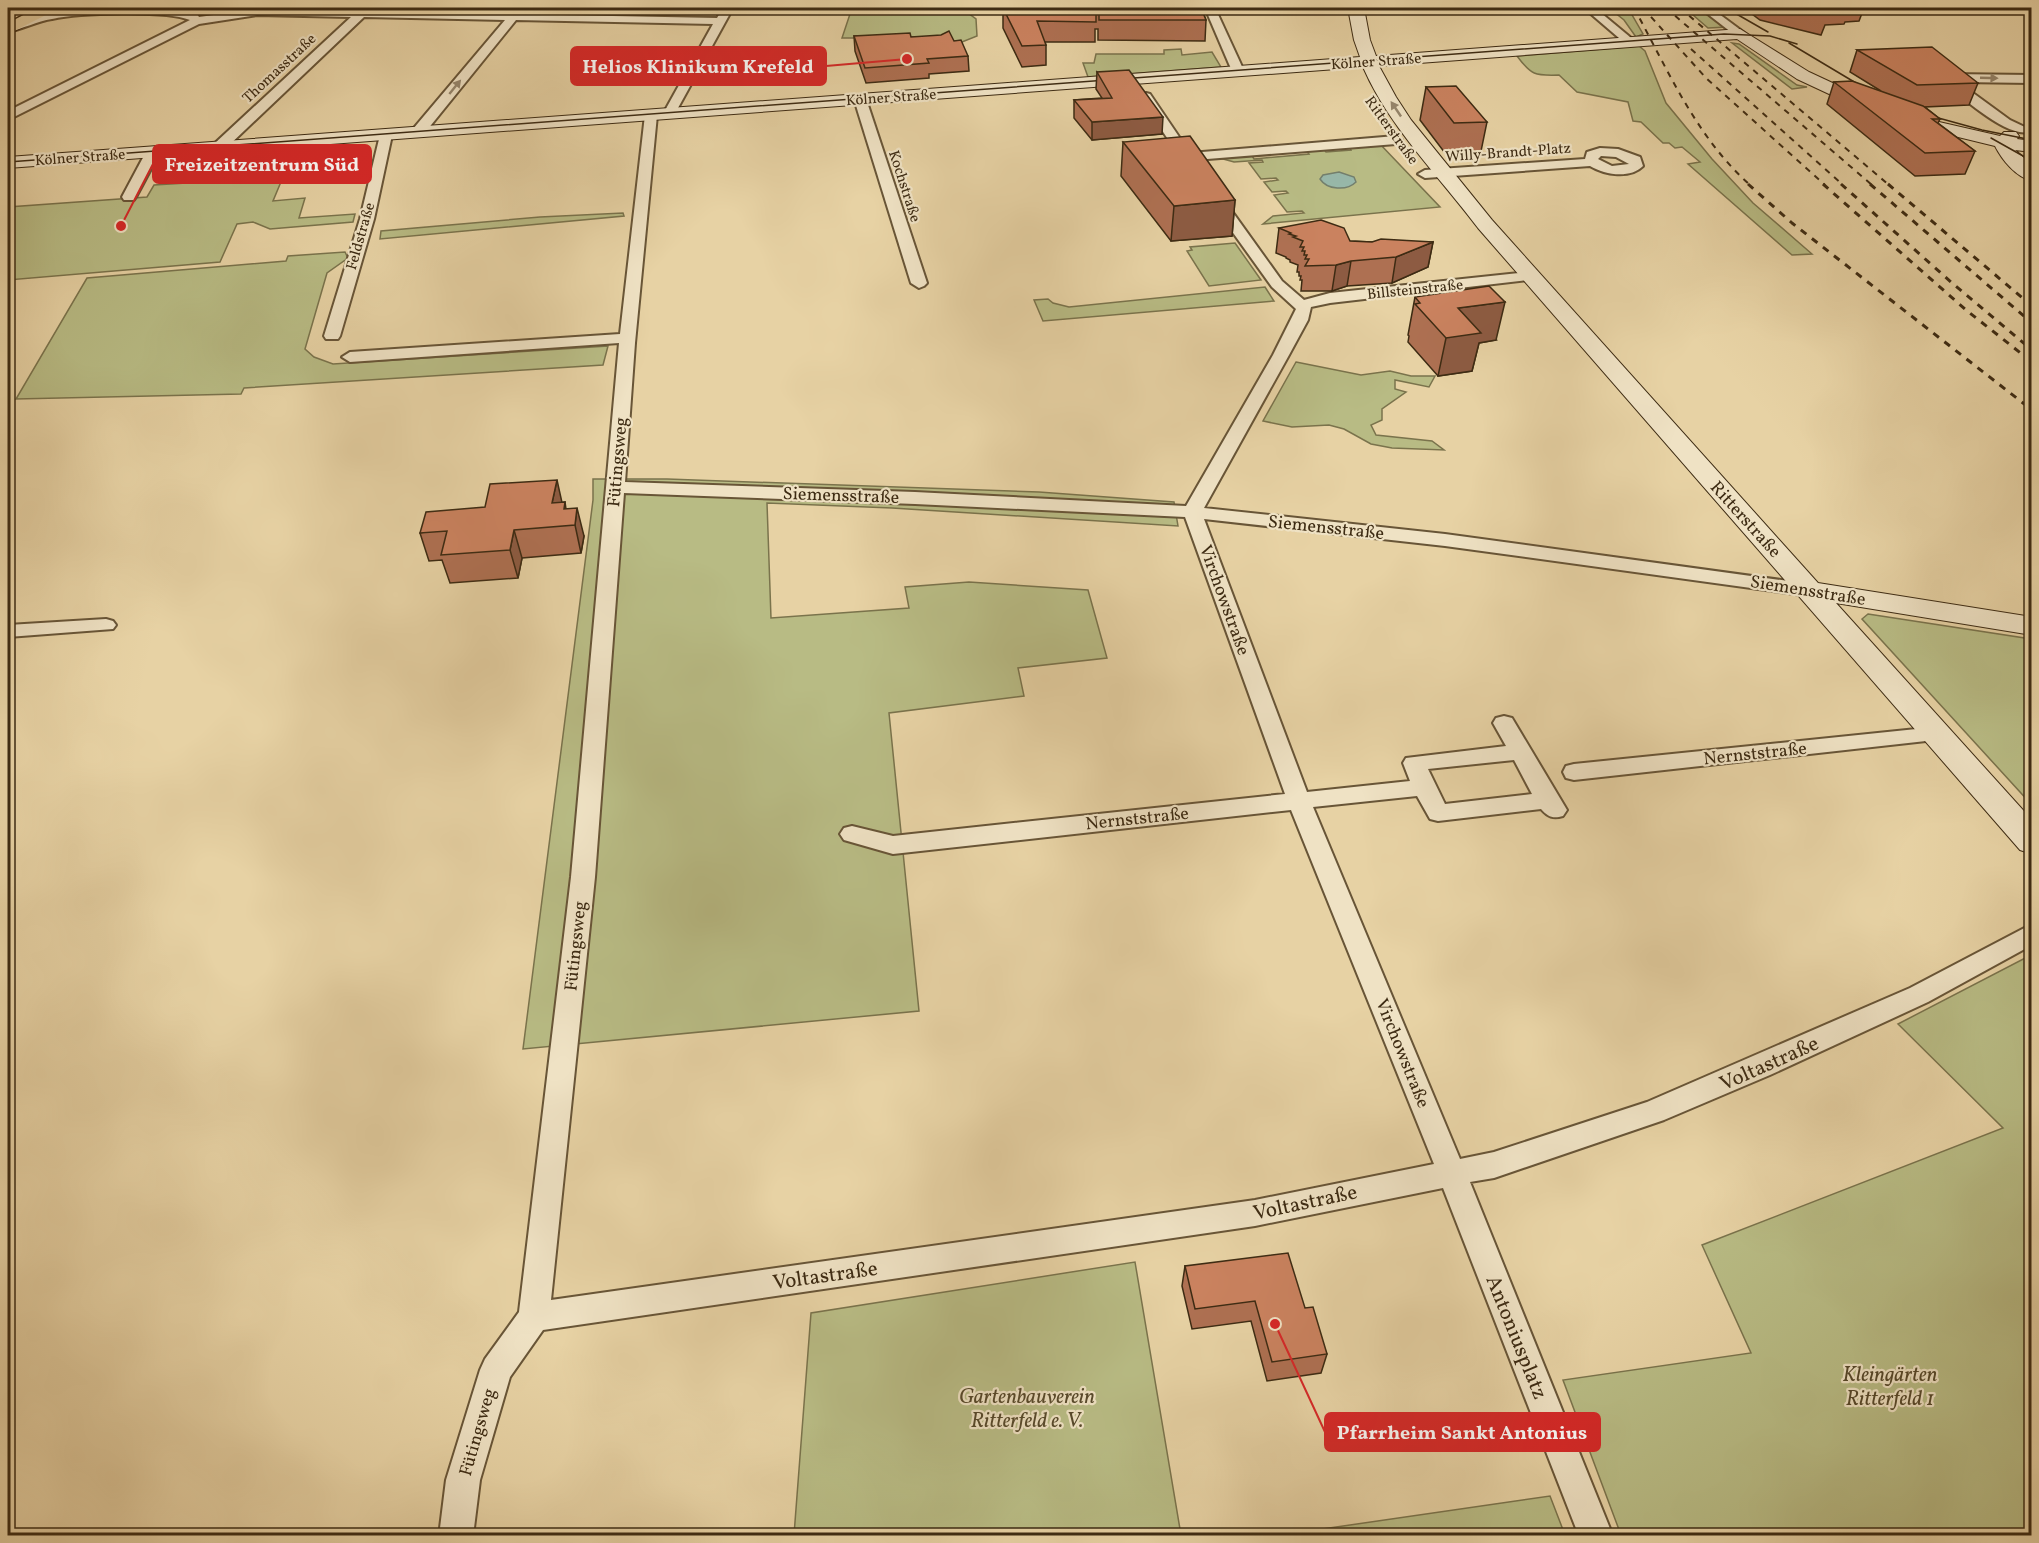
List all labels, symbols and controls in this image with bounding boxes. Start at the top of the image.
street label: Thomasstraße [238,29,322,109]
callout: Helios Klinikum Krefeld [571,47,826,85]
street label: Kölner Straße [1330,49,1422,76]
text: Helios Klinikum Krefeld [582,54,814,82]
one-way arrow [1980,73,1999,83]
one-way arrow [448,80,461,95]
street label: Kölner Straße [845,85,937,112]
street label: Ritterstraße [1359,92,1423,169]
one-way arrow [1391,101,1402,117]
street label: Willy-Brandt-Platz [1444,139,1572,168]
street label: Kölner Straße [34,145,126,172]
callout: Freizeitzentrum Süd [153,145,371,183]
street label: Kochstraße [882,148,925,225]
text: Freizeitzentrum Süd [165,152,359,180]
street label: Feldstraße [342,200,381,273]
street label: Billsteinstraße [1366,275,1464,306]
street label: Fütingsweg [602,416,635,508]
street label: Ritterstraße [1704,476,1786,564]
street label: Siemensstraße [782,482,900,511]
street label: Siemensstraße [1267,510,1385,547]
street label: Virchowstraße [1192,542,1255,659]
street label: Siemensstraße [1748,570,1867,613]
street label: Nernststraße [1702,737,1808,772]
street label: Nernststraße [1084,802,1190,837]
street label: Fütingsweg [559,900,594,992]
street label: Virchowstraße [1368,995,1435,1112]
street label: Voltastraße [1715,1030,1824,1099]
street label: Voltastraße [1251,1178,1360,1229]
street label: Voltastraße [771,1255,880,1298]
street label: Antoniusplatz [1478,1271,1554,1404]
park label: Kleingärten Ritterfeld 1 [1843,1361,1938,1414]
park label: Gartenbauverein Ritterfeld e. V. [959,1383,1095,1436]
street label: Fütingsweg [454,1386,503,1479]
callout: Pfarrheim Sankt Antonius [1325,1413,1600,1451]
text: Pfarrheim Sankt Antonius [1337,1420,1587,1448]

